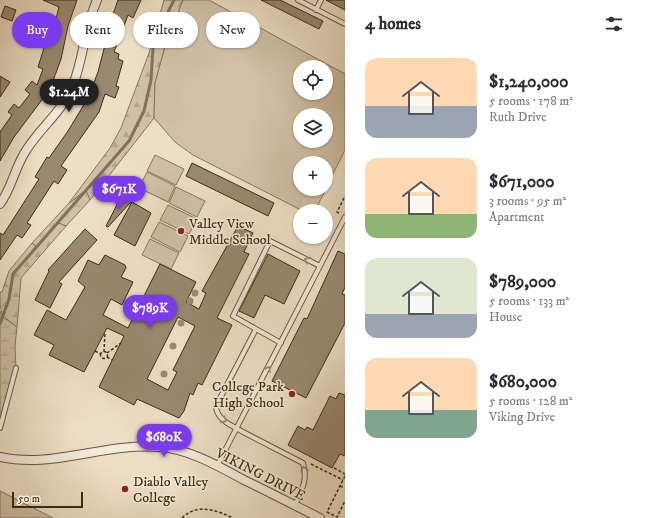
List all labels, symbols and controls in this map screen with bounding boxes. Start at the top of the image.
chip: Buy [12,12,62,48]
chip: Rent [70,12,125,48]
chip: Filters [133,12,198,48]
chip: New [206,12,260,48]
text: 4 homes [365,13,421,35]
icon: filters [603,13,625,35]
map controls [293,60,333,244]
button: locate [293,60,333,100]
text: $1,240,000 [489,71,568,93]
icon: home [397,74,445,122]
pin: $1.24M [36,79,102,113]
text: $1.24M [49,84,89,100]
text: 5 rooms · 178 m² [489,93,573,109]
button: layers [293,108,333,148]
text: Ruth Drive [489,109,547,125]
button: + [293,156,333,196]
text: $671,000 [489,171,554,193]
icon: home [397,174,445,222]
pin: $671K [91,176,147,210]
text: $671K [102,181,136,197]
text: 3 rooms · 95 m² [489,193,566,209]
button: − [293,204,333,244]
text: Apartment [489,209,544,225]
place label: Valley View Middle School [188,215,272,249]
marker: Valley View Middle School [176,226,186,236]
one-way arrow [304,257,311,264]
text: $789,000 [489,271,556,293]
icon: home [397,274,445,322]
text: 5 rooms · 133 m² [489,293,569,309]
pin: $789K [122,295,178,329]
text: $789K [132,300,168,316]
text: House [489,309,522,325]
one-way arrow [263,366,270,373]
text: $680,000 [489,371,557,393]
icon: home [397,374,445,422]
place label: College Park High School [212,378,285,412]
marker: College Park High School [287,389,297,399]
text: 5 rooms · 128 m² [489,393,573,409]
text: Viking Drive [489,409,555,425]
one-way arrow [220,415,227,422]
pin: $680K [136,424,192,458]
text: $680K [146,429,182,445]
street label: VIKING DRIVE [212,444,309,505]
one-way arrow [301,466,309,472]
place label: Diablo Valley College [133,473,209,507]
marker: Diablo Valley College [120,484,130,494]
scale bar [12,490,83,509]
text: 50 m [18,492,40,506]

